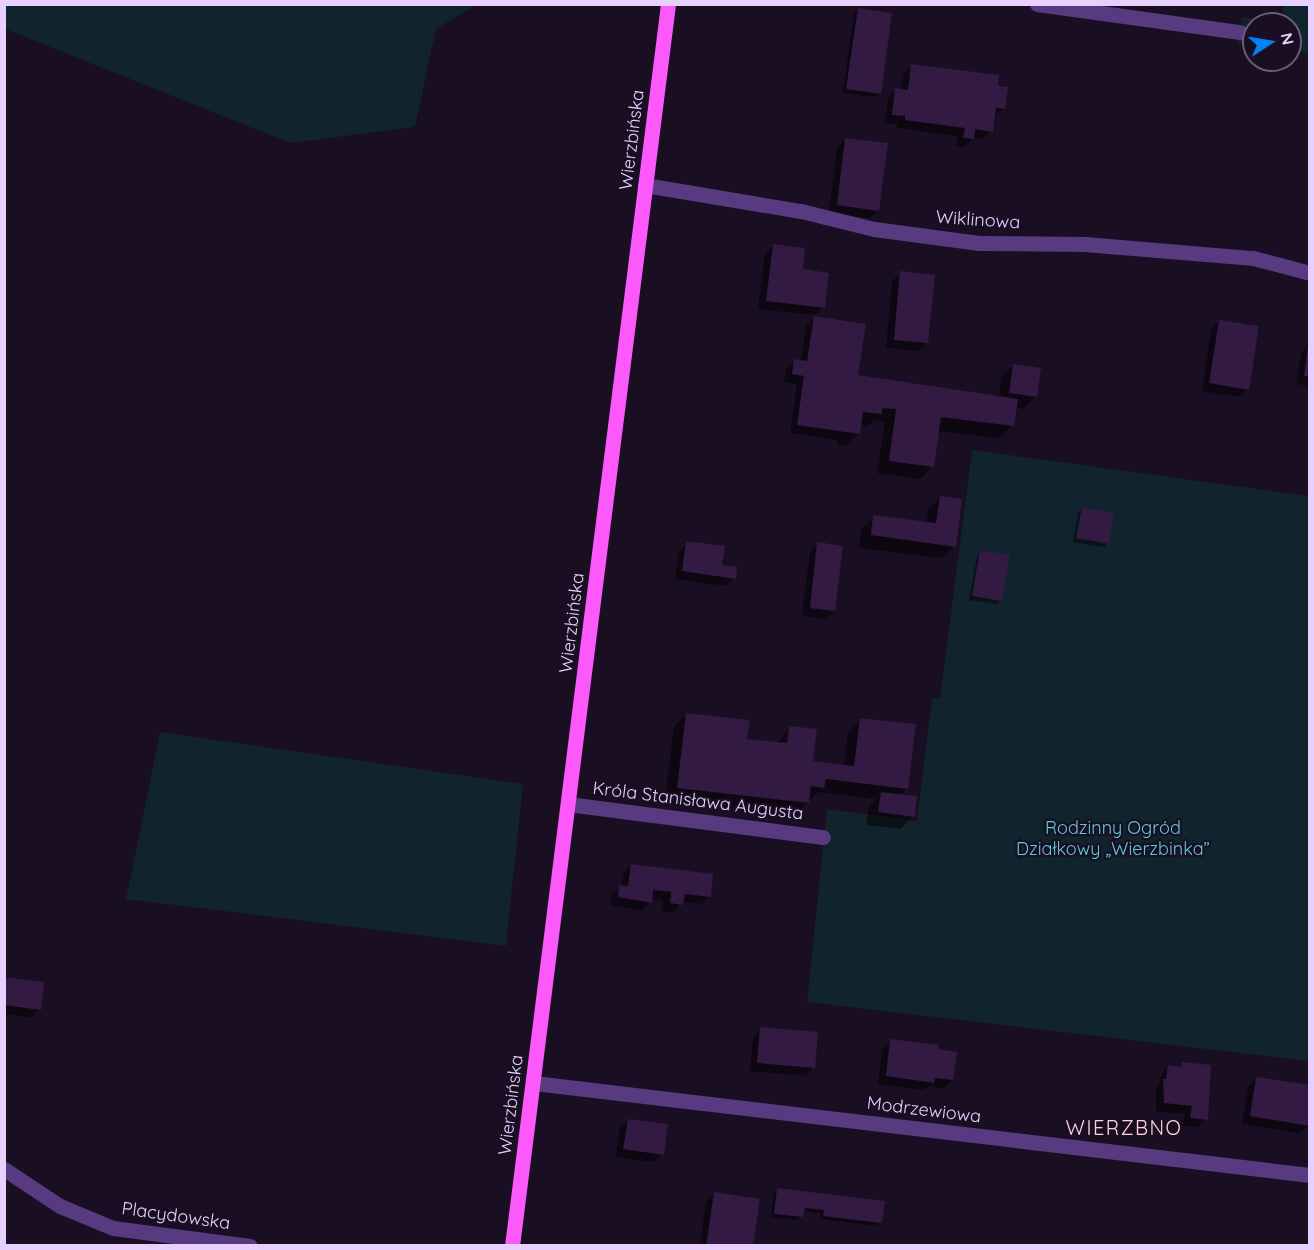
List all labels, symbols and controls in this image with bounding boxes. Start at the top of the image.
north arrow [1242,12,1302,72]
text: N [1277,31,1299,46]
street label: Wierzbińska [615,89,649,191]
street label: Wiklinowa [935,206,1021,234]
street label: Wierzbińska [555,572,589,674]
street label: Króla Stanisława Augusta [591,777,805,825]
park label: Rodzinny Ogród Działkowy „Wierzbinka” [1016,818,1210,860]
street label: Wierzbińska [494,1054,528,1156]
street label: Modrzewiowa [866,1092,982,1128]
district label: WIERZBNO [1066,1115,1182,1139]
street label: Placydowska [120,1198,232,1234]

